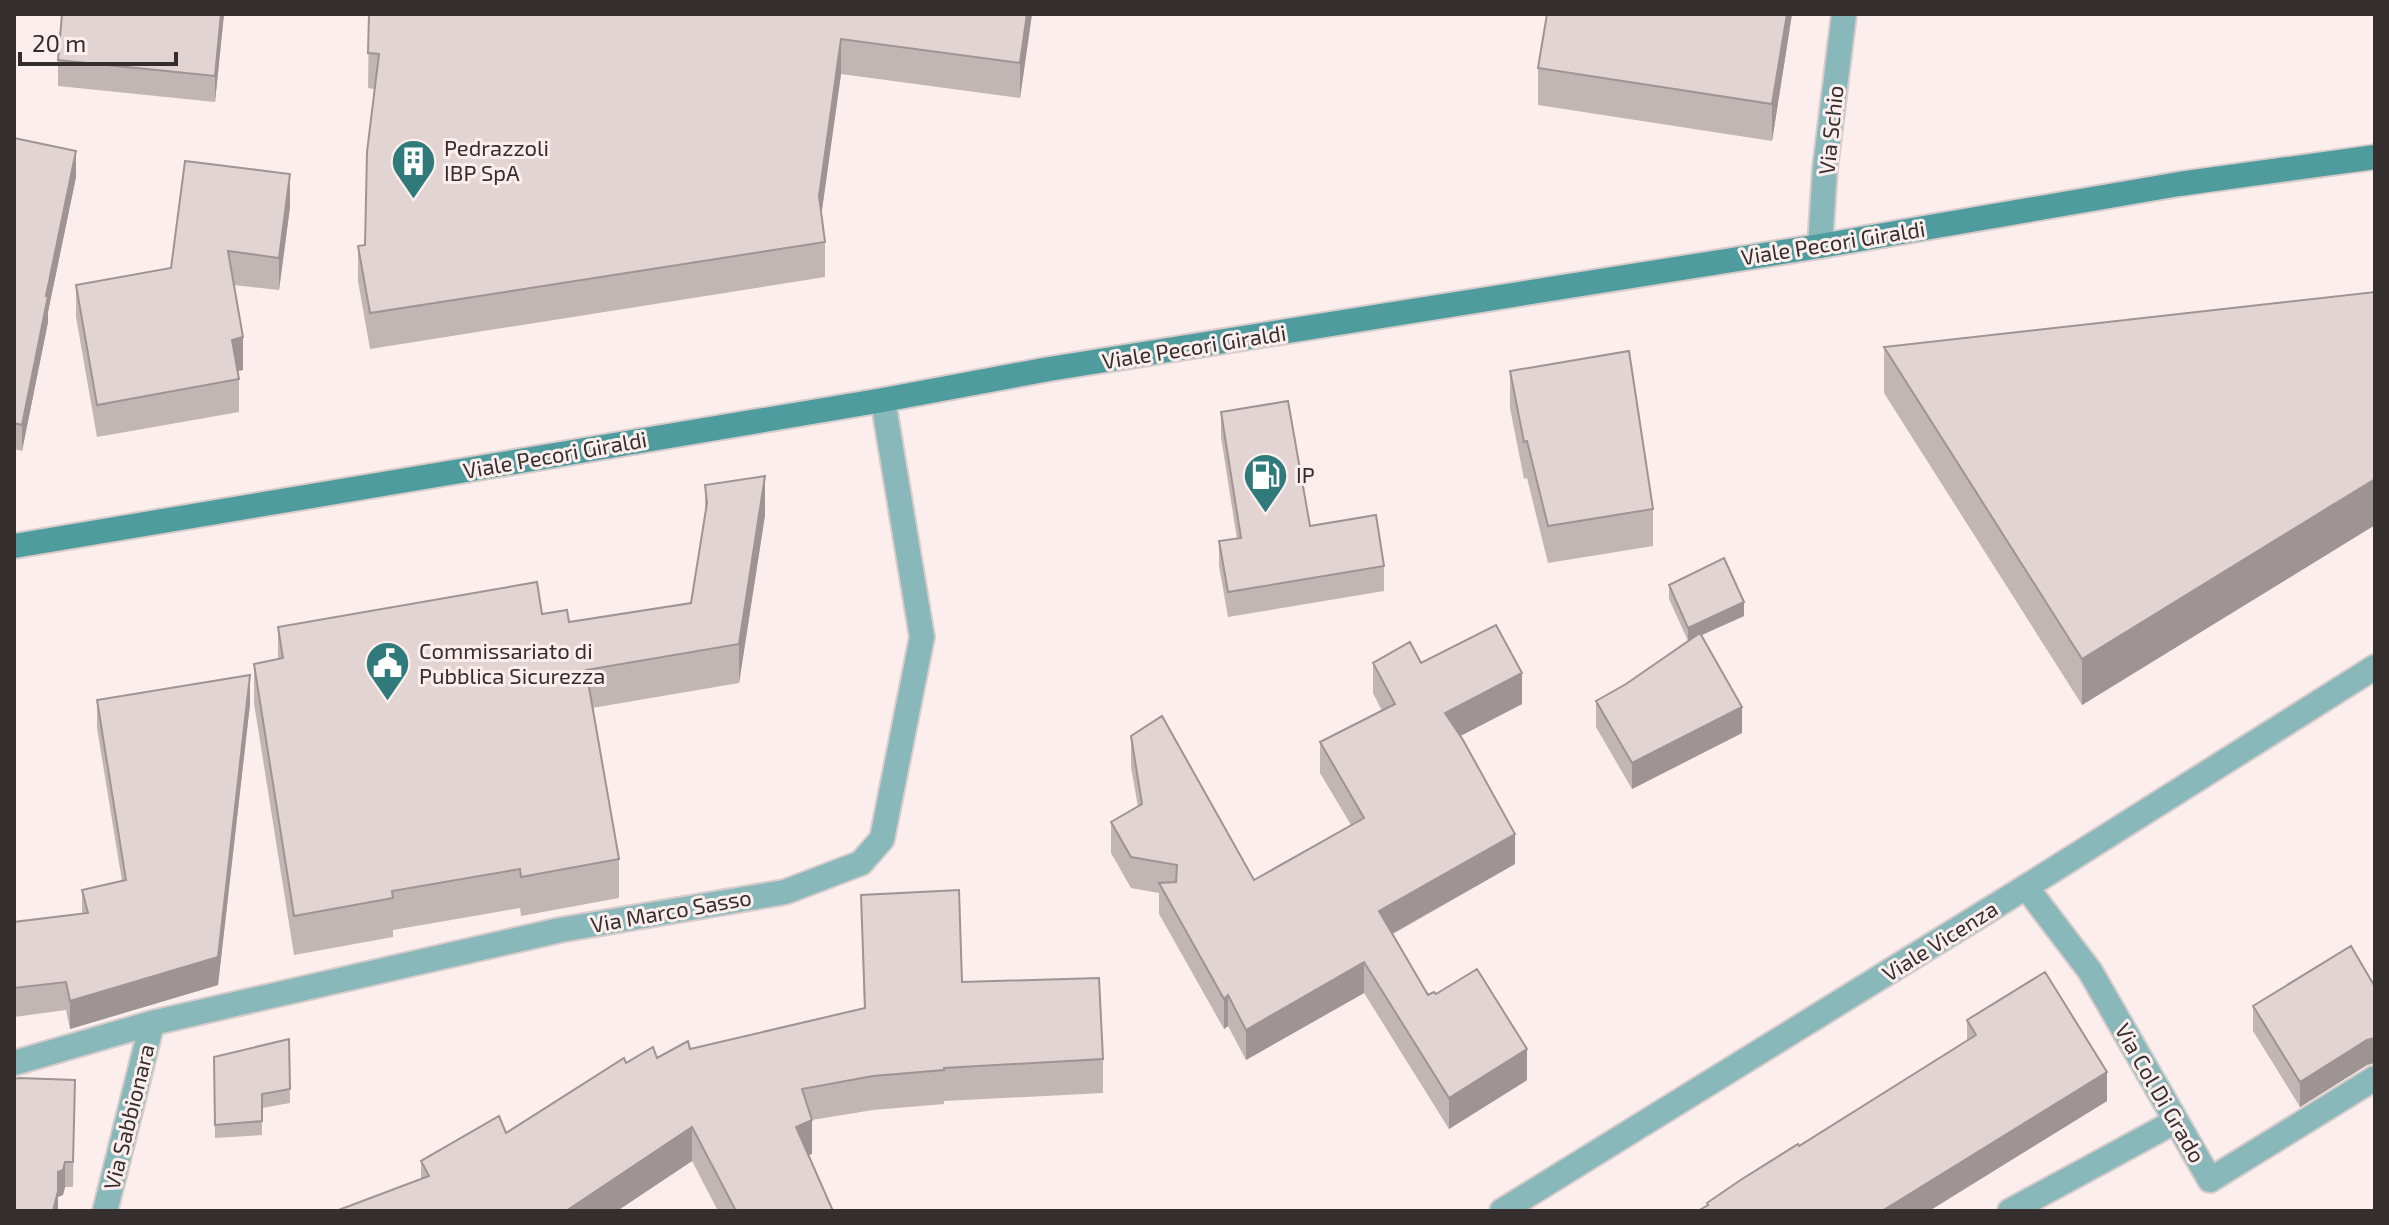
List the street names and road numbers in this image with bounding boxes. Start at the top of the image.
street label: Via Schio [1812,84,1848,176]
street label: Viale Pecori Giraldi [1739,215,1927,269]
street label: Viale Pecori Giraldi [1100,319,1288,373]
street label: Viale Pecori Giraldi [461,425,649,483]
street label: Via Marco Sasso [588,883,753,937]
street label: Viale Vicenza [1877,894,2002,986]
street label: Via Col Di Grado [2110,1018,2211,1167]
street label: Via Sabbionara [97,1041,159,1192]

